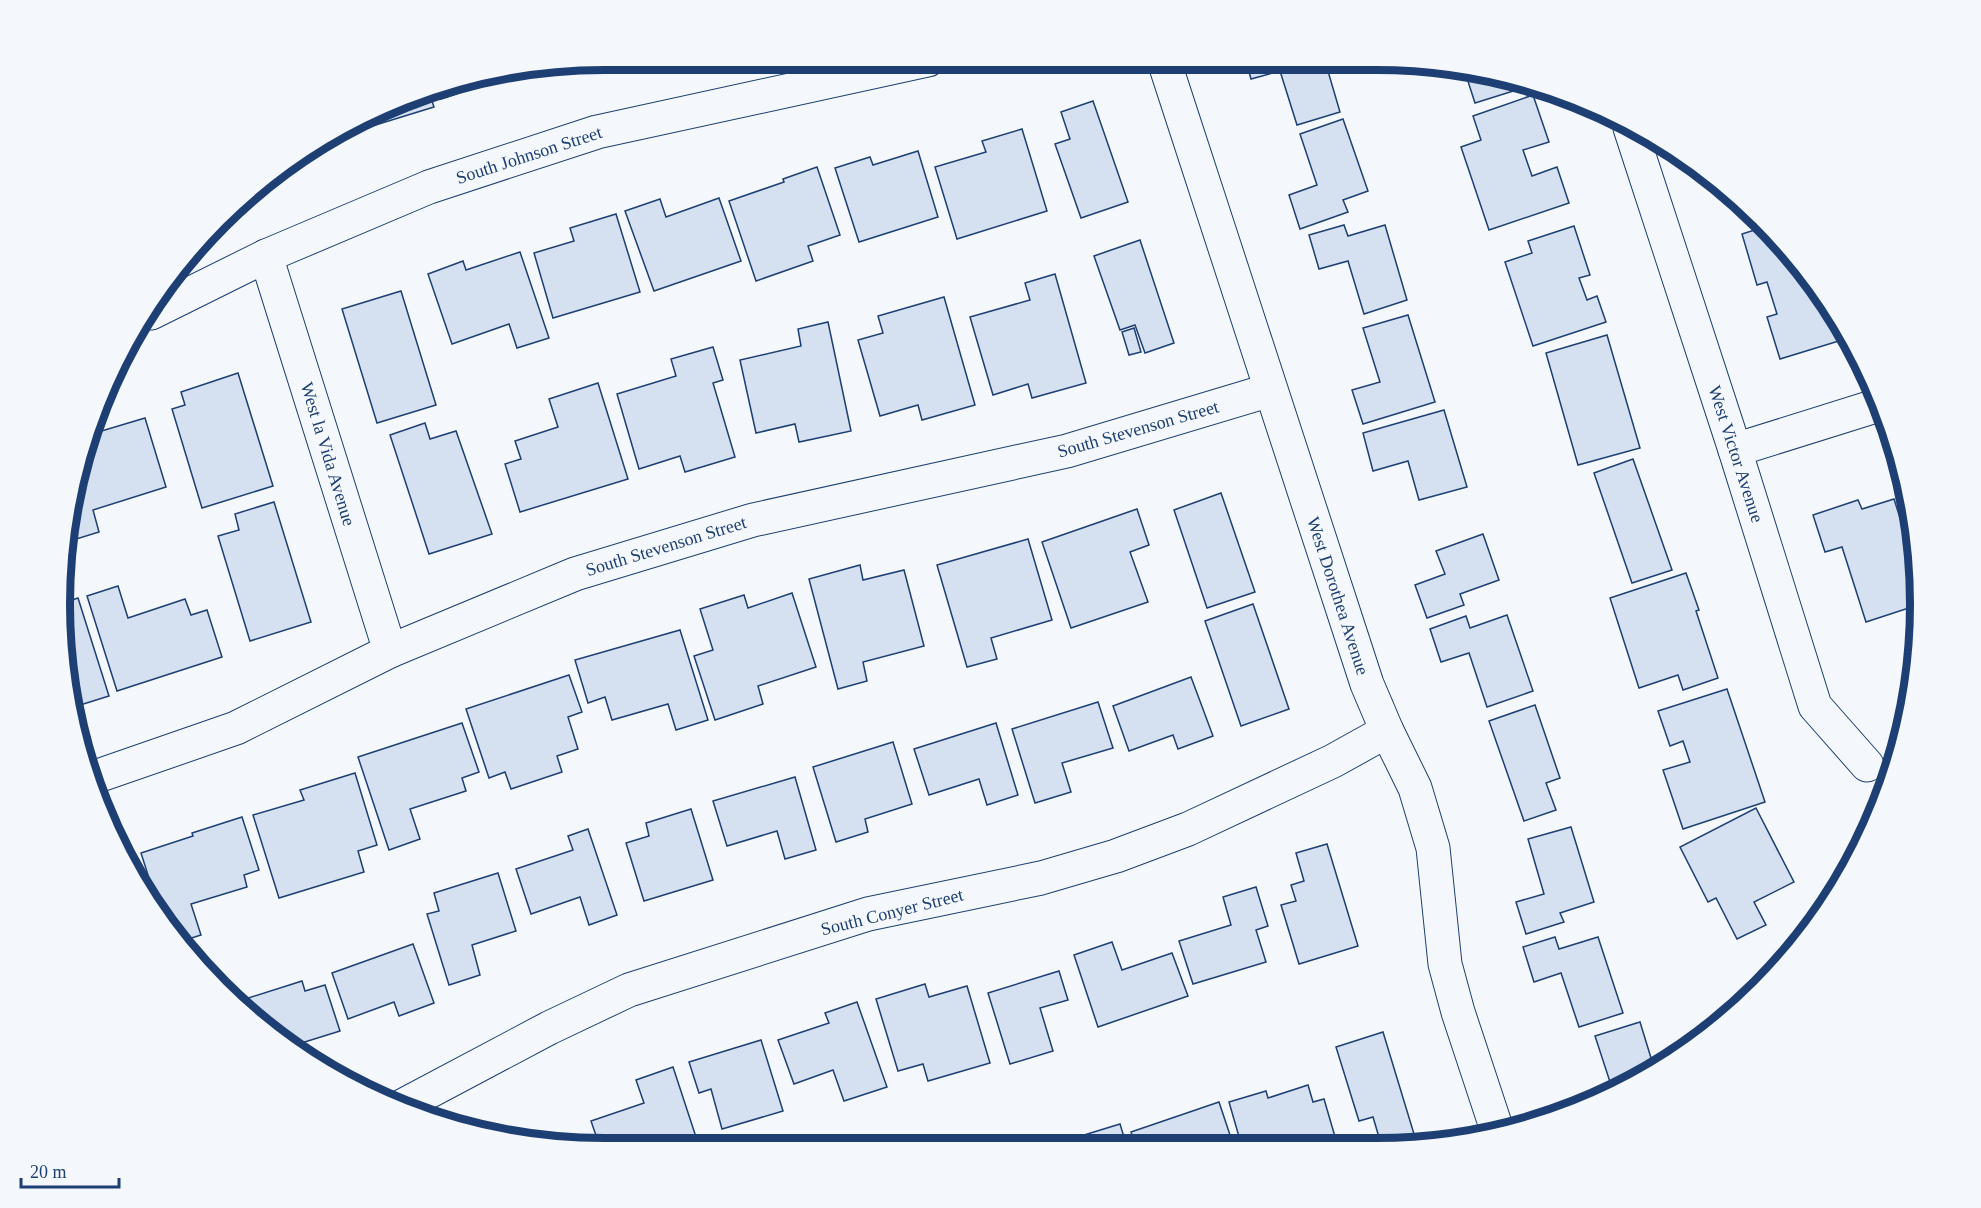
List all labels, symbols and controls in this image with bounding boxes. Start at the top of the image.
street label: South Johnson Street [454,122,604,188]
street label: West la Vida Avenue [297,380,359,528]
street label: West Victor Avenue [1704,383,1768,525]
street label: South Stevenson Street [1055,396,1221,462]
street label: South Stevenson Street [583,512,749,580]
street label: West Dorothea Avenue [1303,514,1373,678]
street label: South Conyer Street [819,885,965,939]
scale bar [21,1151,118,1189]
text: 20 m [30,1162,67,1182]

